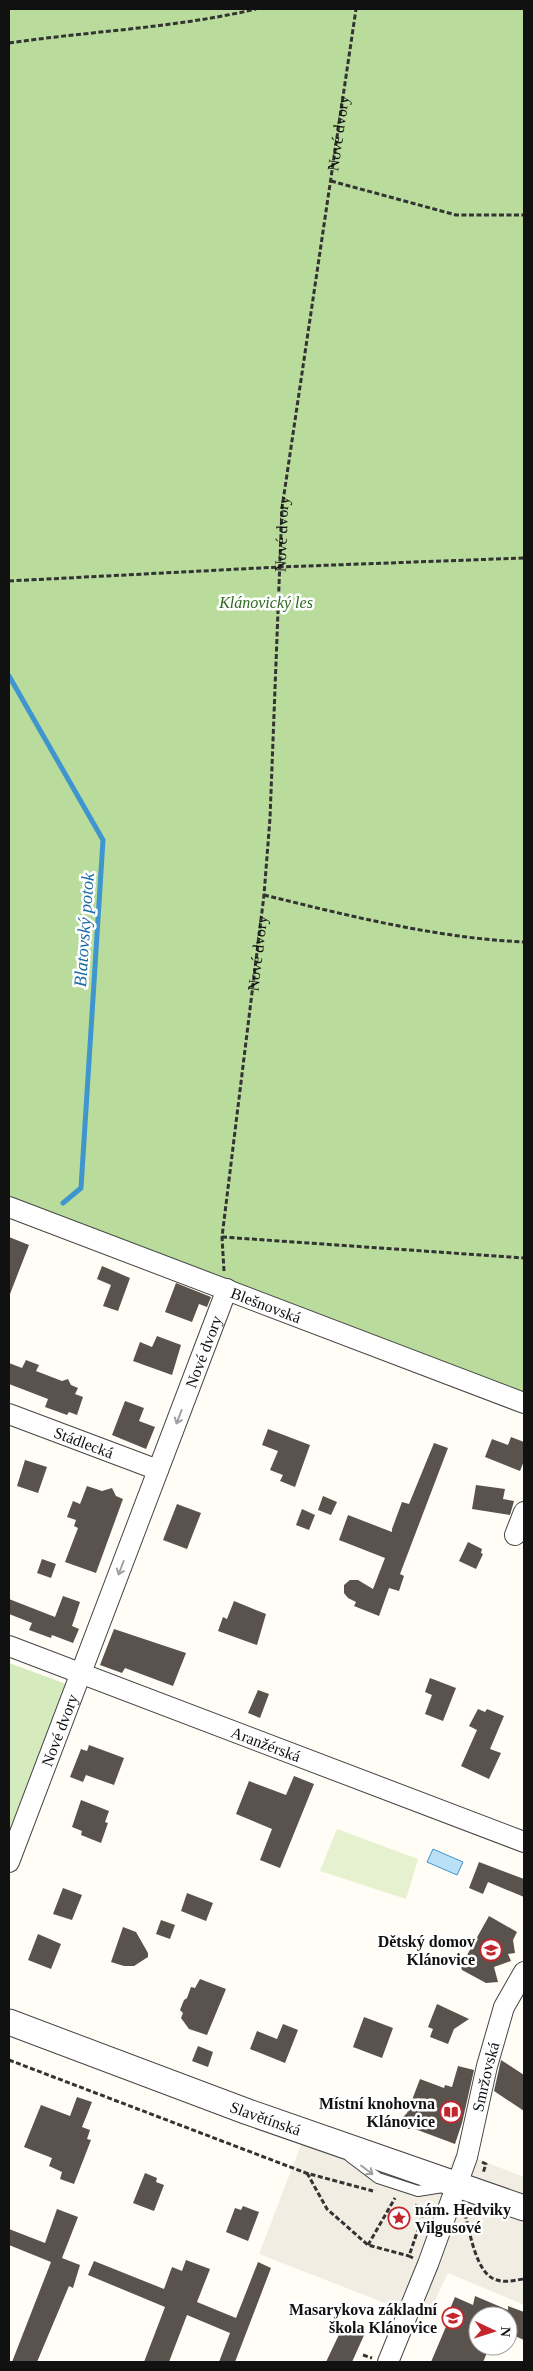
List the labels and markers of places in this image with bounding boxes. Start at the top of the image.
place label: Dětský domov Klánovice [378,1933,475,1968]
school or university icon: Dětský domov Klánovice [479,1938,503,1962]
place label: Místní knohovna Klánovice [319,2095,435,2130]
library icon: Místní knohovna Klánovice [439,2100,463,2124]
place label: nám. Hedviky Vilgusové [415,2201,511,2237]
place icon: nám. Hedviky Vilgusové [387,2206,411,2230]
place label: Masarykova základní škola Klánovice [289,2301,438,2336]
school or university icon: Masarykova základní škola Klánovice [441,2306,465,2330]

